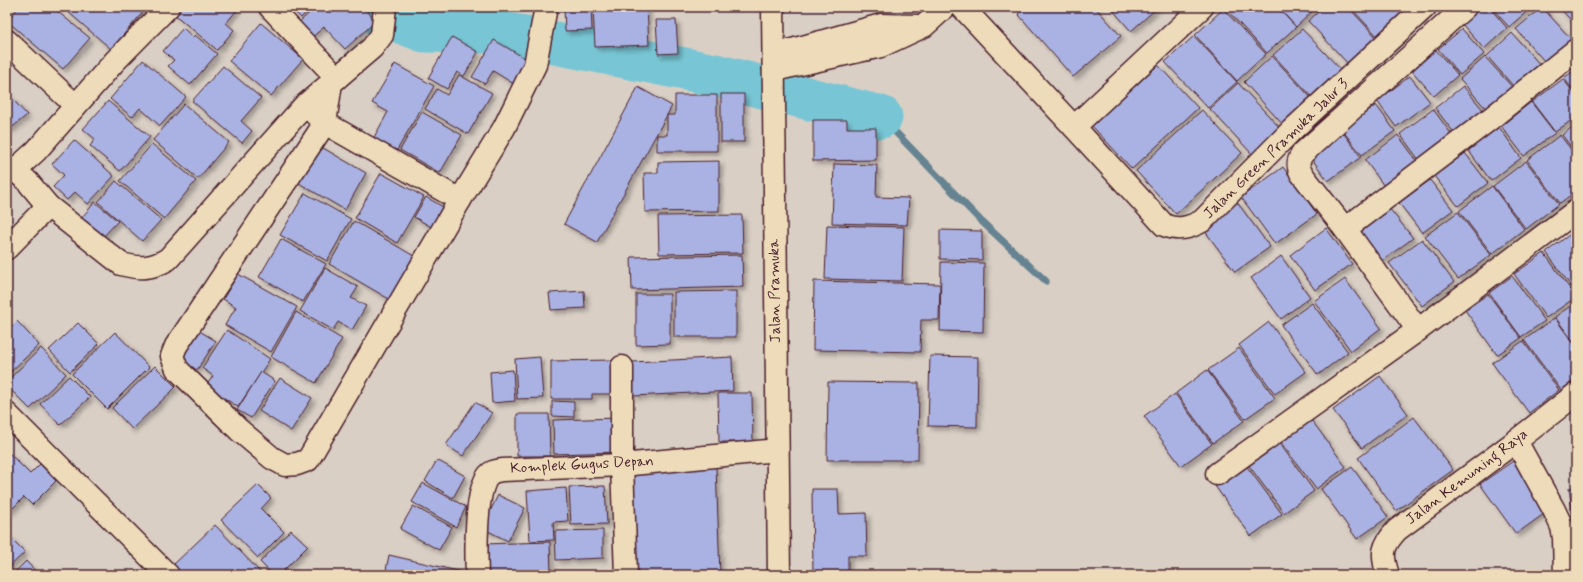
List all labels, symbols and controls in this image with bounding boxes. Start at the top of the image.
street label: Jalan Green Pramuka Jalur 3 [1199,74,1353,224]
street label: Jalan Pramuka [764,238,786,343]
street label: Jalan Kemuning Raya [1402,425,1533,530]
street label: Komplek Gugus Depan [510,451,654,479]

